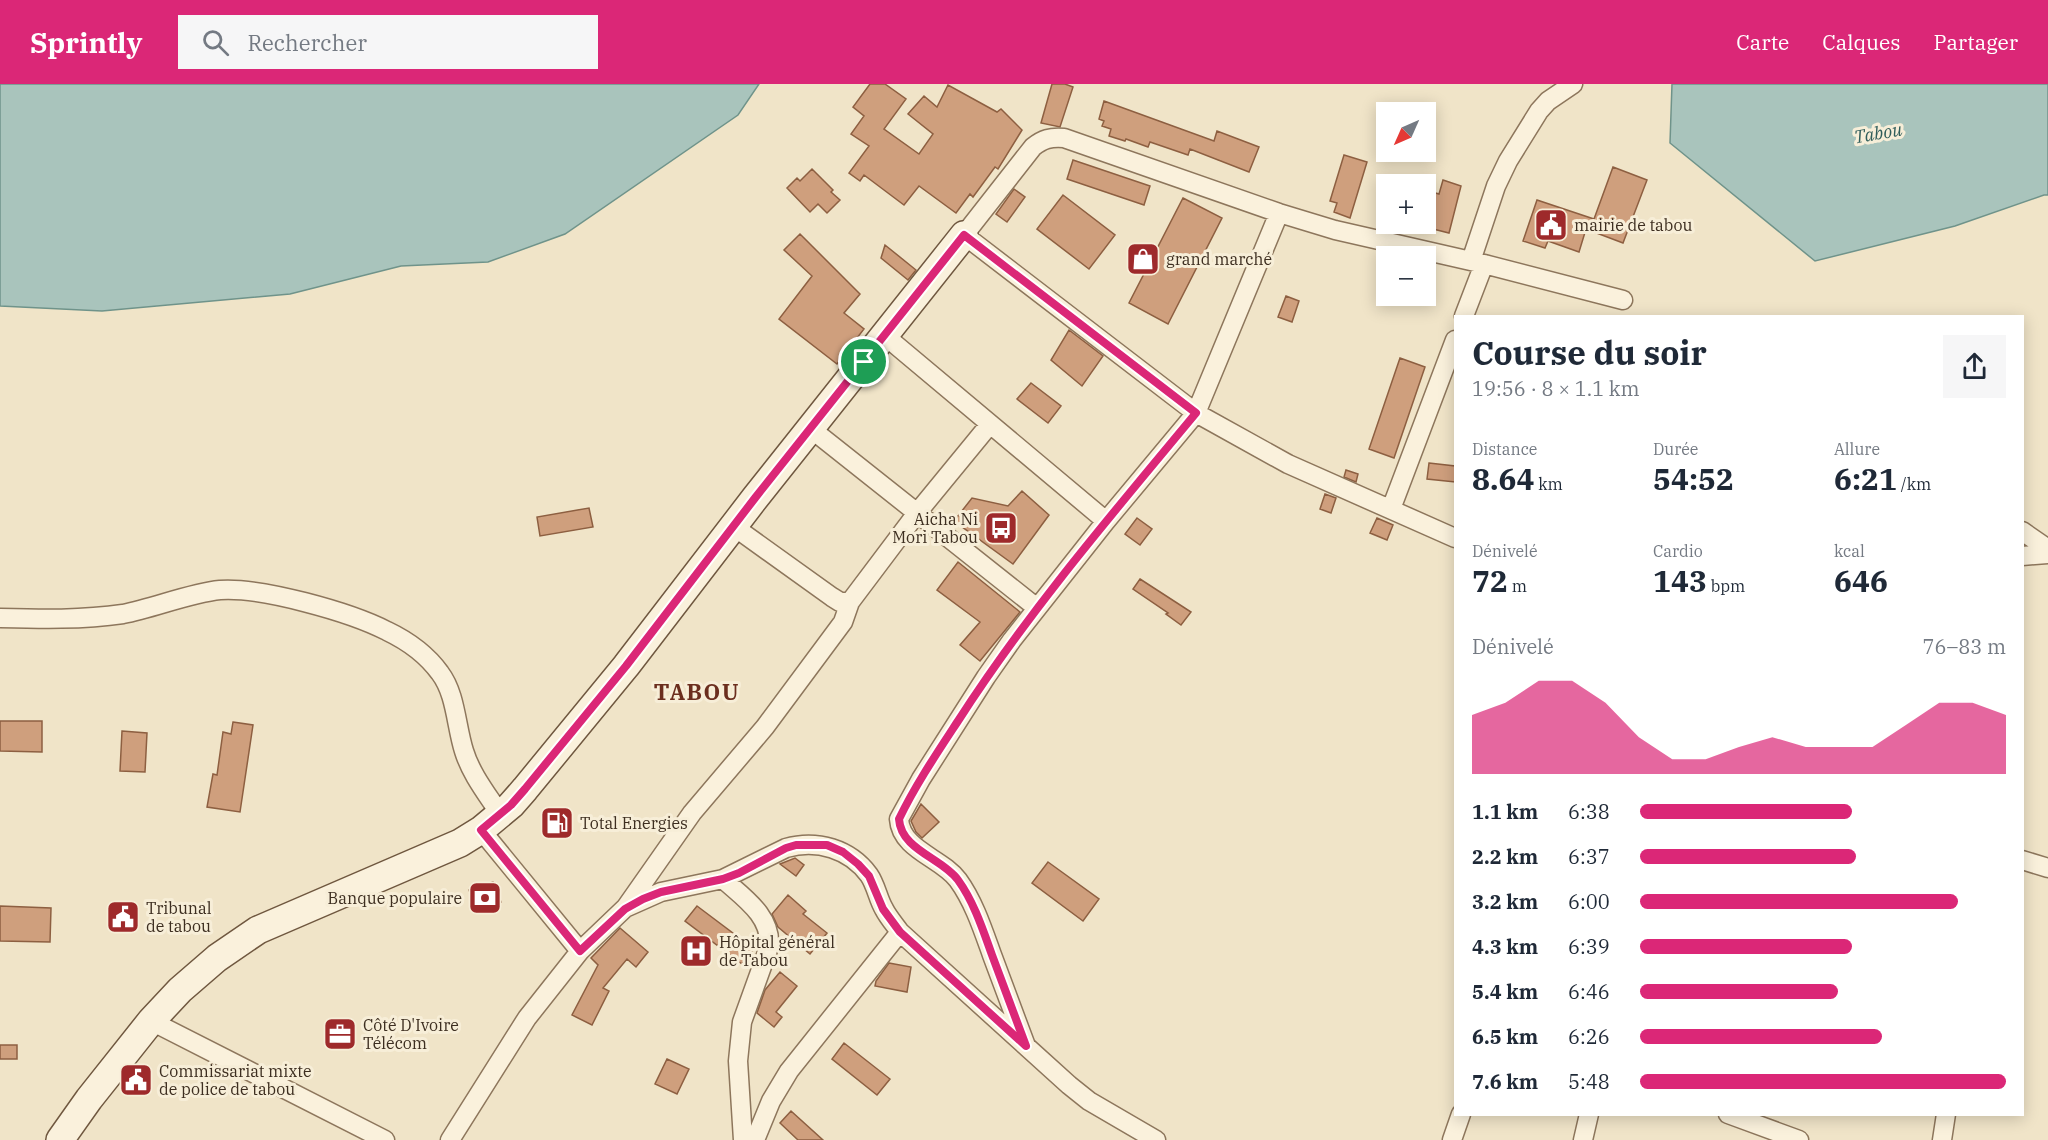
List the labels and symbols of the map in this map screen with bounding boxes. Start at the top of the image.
north arrow [1376,102,1436,162]
water label: Tabou [1852,117,1905,149]
public building icon: mairie de tabou [1533,207,1569,243]
place label: mairie de tabou [1574,215,1692,235]
shop icon: grand marché [1125,241,1161,277]
place label: grand marché [1166,249,1272,269]
pin [838,336,889,387]
place label: Aicha Ni Mori Tabou [892,509,978,547]
bus stop icon: Aicha Ni Mori Tabou [983,510,1019,546]
district label: TABOU [654,677,740,706]
fuel station icon: Total Energies [539,805,575,841]
place label: Total Energies [580,813,688,833]
bank icon: Banque populaire [467,880,503,916]
place label: Banque populaire [328,888,462,908]
place label: Tribunal de tabou [146,898,212,936]
public building icon: Tribunal de tabou [105,899,141,935]
place label: Hôpital général de Tabou [719,932,835,970]
hospital icon: Hôpital général de Tabou [678,933,714,969]
place label: Côté D'Ivoire Télécom [363,1015,459,1053]
office icon: Côté D'Ivoire Télécom [322,1016,358,1052]
place label: Commissariat mixte de police de tabou [159,1061,312,1099]
public building icon: Commissariat mixte de police de tabou [118,1062,154,1098]

